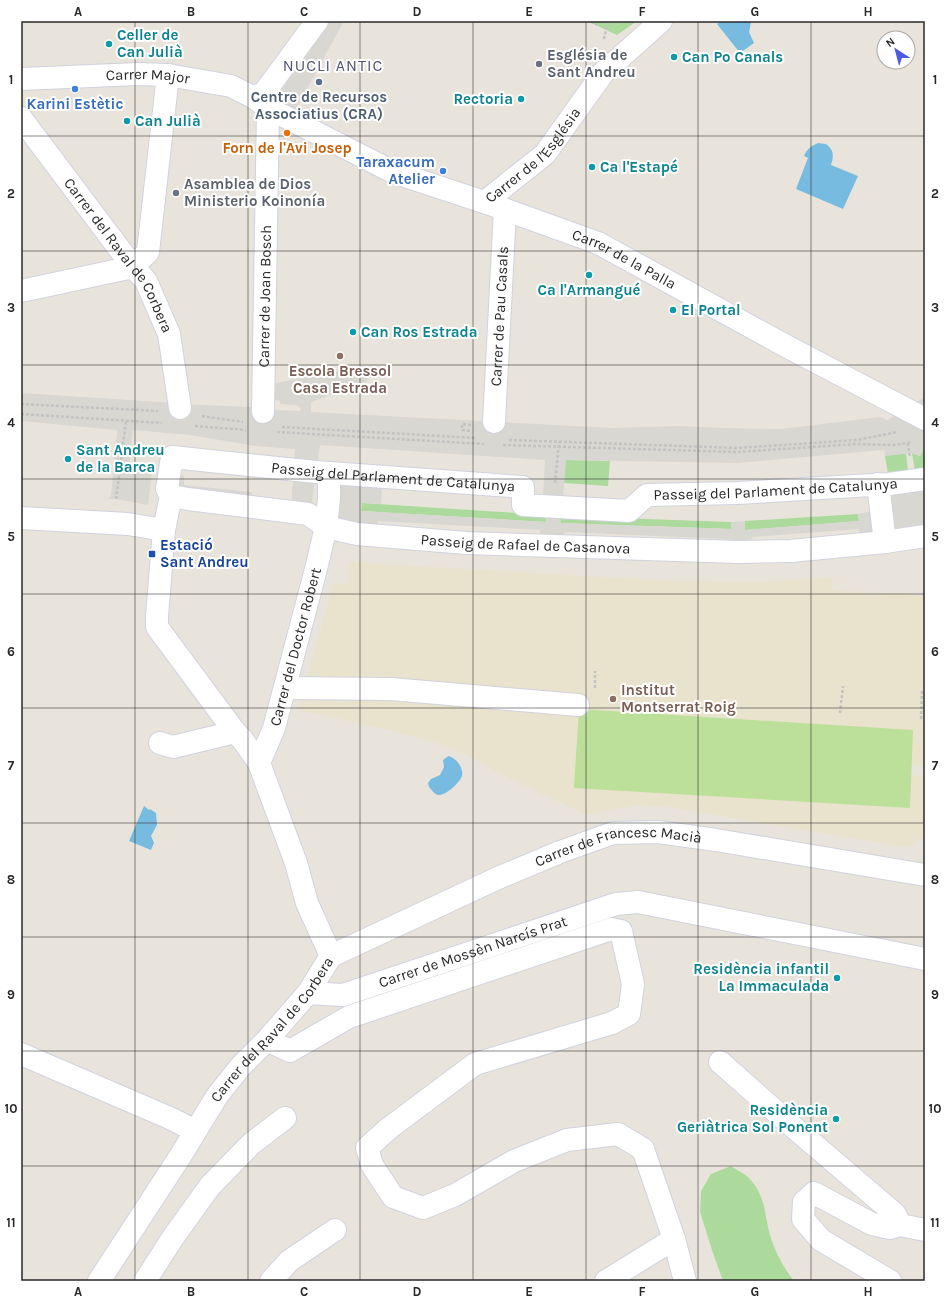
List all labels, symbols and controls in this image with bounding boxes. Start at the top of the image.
text: A [74,4,82,19]
text: B [187,4,195,19]
text: C [300,4,308,19]
text: D [413,4,422,19]
text: E [525,4,533,19]
text: F [638,4,646,19]
text: G [751,4,759,19]
text: H [863,4,873,19]
place label: Celler de Can Julià [117,26,183,61]
north arrow [876,30,916,70]
text: N [883,35,897,50]
marker: Celler de Can Julià [104,39,114,49]
place label: Església de Sant Andreu [547,46,636,81]
place label: Can Po Canals [682,48,783,66]
marker: Can Po Canals [669,52,679,62]
district label: NUCLI ANTIC [283,56,383,75]
marker: Església de Sant Andreu [534,59,544,69]
street label: Carrer Major [105,65,192,88]
text: 1 [9,72,13,87]
text: 1 [933,72,937,87]
marker: Centre de Recursos Associatius (CRA) [314,77,324,87]
marker: Karini Estètic [70,84,80,94]
place label: Centre de Recursos Associatius (CRA) [251,88,387,123]
place label: Rectoria [453,90,513,108]
marker: Rectoria [516,94,526,104]
place label: Karini Estètic [27,95,123,113]
street label: Carrer de l'Església [481,104,584,206]
place label: Can Julià [135,112,201,130]
marker: Can Julià [122,116,132,126]
marker: Forn de l'Avi Josep [282,128,292,138]
place label: Forn de l'Avi Josep [222,139,352,157]
place label: Taraxacum Atelier [356,153,435,188]
place label: Ca l'Estapé [600,158,678,176]
marker: Ca l'Estapé [587,162,597,172]
marker: Taraxacum Atelier [438,166,448,176]
street label: Carrer del Raval de Corbera [60,174,176,335]
place label: Asamblea de Dios Ministerio Koinonía [184,175,325,210]
text: 2 [7,186,15,201]
text: 2 [931,186,939,201]
marker: Asamblea de Dios Ministerio Koinonía [171,188,181,198]
street label: Carrer de Joan Bosch [255,225,275,367]
street label: Carrer de la Palla [570,225,679,293]
street label: Carrer de Pau Casals [487,246,512,387]
marker: Ca l'Armangué [584,270,594,280]
place label: Ca l'Armangué [537,281,641,299]
text: 3 [7,300,15,315]
text: 3 [931,300,939,315]
place label: El Portal [681,301,741,319]
marker: El Portal [668,305,678,315]
place label: Can Ros Estrada [361,323,478,341]
marker: Can Ros Estrada [348,327,358,337]
marker: Escola Bressol Casa Estrada [335,351,345,361]
place label: Escola Bressol Casa Estrada [289,362,391,397]
text: 4 [7,415,15,430]
text: 4 [931,415,939,430]
place label: Sant Andreu de la Barca [76,441,165,476]
marker: Sant Andreu de la Barca [63,454,73,464]
street label: Passeig del Parlament de Catalunya [270,458,516,495]
street label: Passeig del Parlament de Catalunya [653,474,899,504]
text: 5 [7,529,15,544]
text: 5 [931,529,939,544]
street label: Passeig de Rafael de Casanova [420,530,631,557]
place label: Estació Sant Andreu [160,536,249,571]
marker: Estació Sant Andreu [147,549,157,559]
street label: Carrer del Doctor Robert [266,565,325,728]
text: 6 [7,644,15,659]
text: 6 [931,644,939,659]
place label: Institut Montserrat Roig [621,681,736,716]
marker: Institut Montserrat Roig [608,694,618,704]
text: 7 [8,758,15,773]
text: 7 [932,758,939,773]
street label: Carrer de Francesc Macià [532,823,703,871]
text: 8 [7,872,15,887]
text: 8 [931,872,939,887]
street label: Carrer de Mossèn Narcís Prat [376,912,570,991]
street label: Carrer del Raval de Corbera [207,954,337,1105]
place label: Residència infantil La Immaculada [693,960,829,995]
marker: Residència infantil La Immaculada [832,973,842,983]
text: 9 [7,987,15,1002]
text: 9 [931,987,939,1002]
text: 10 [5,1101,17,1116]
place label: Residència Geriàtrica Sol Ponent [677,1101,828,1136]
text: 10 [929,1101,941,1116]
marker: Residència Geriàtrica Sol Ponent [831,1114,841,1124]
text: 11 [6,1215,16,1230]
text: 11 [930,1215,940,1230]
text: A [74,1284,82,1299]
text: B [187,1284,195,1299]
text: C [300,1284,308,1299]
text: D [413,1284,422,1299]
text: E [525,1284,533,1299]
text: F [638,1284,646,1299]
text: G [751,1284,759,1299]
text: H [863,1284,873,1299]

